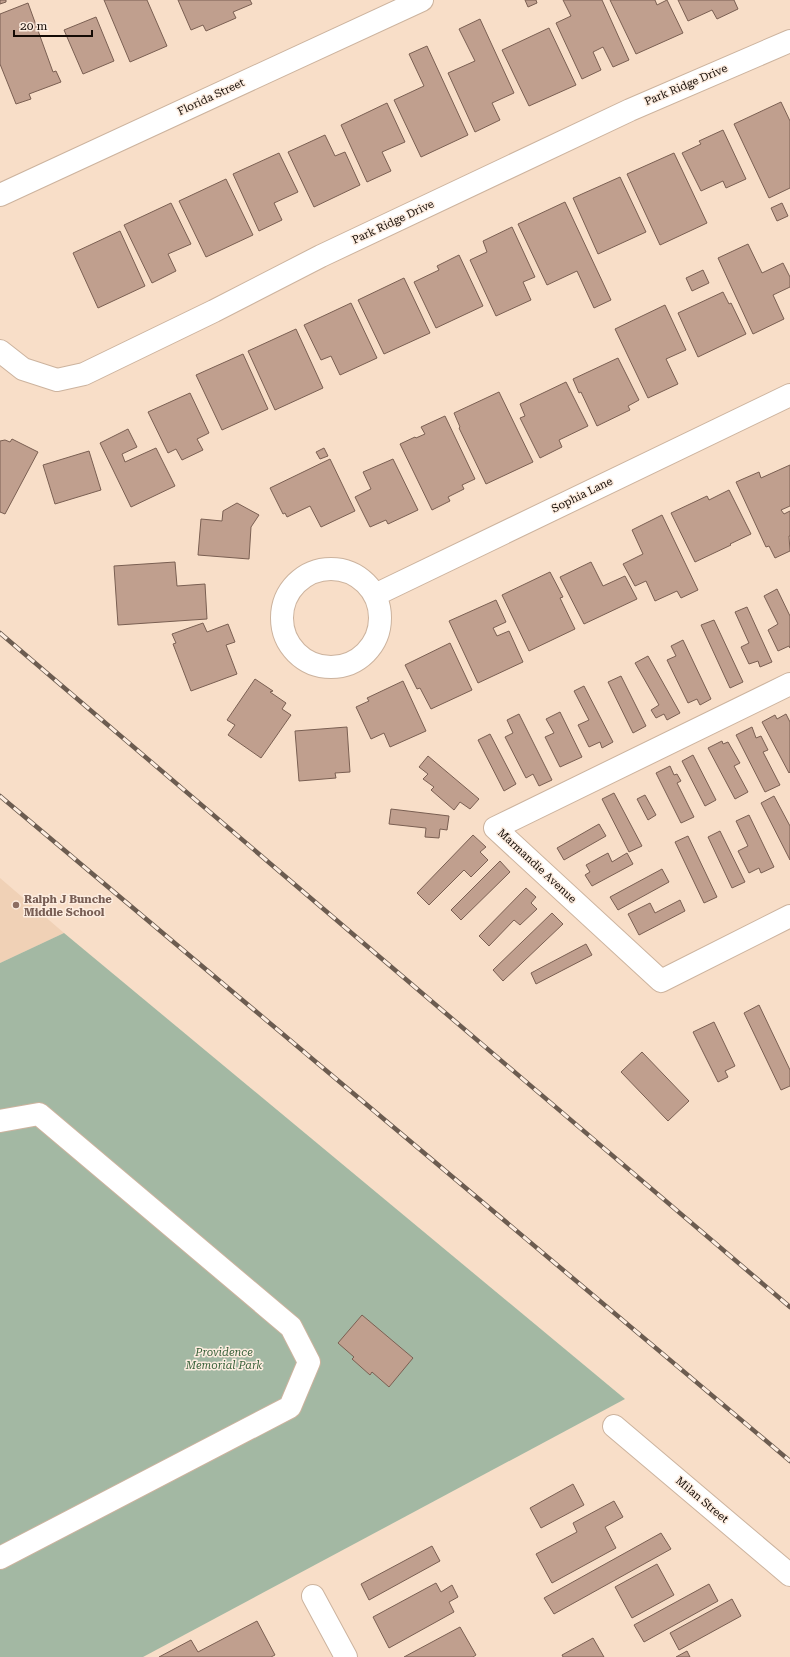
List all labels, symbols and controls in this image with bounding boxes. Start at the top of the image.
scale bar [14,12,92,38]
text: 20 m [20,19,47,33]
street label: Park Ridge Drive [643,62,729,108]
street label: Florida Street [176,76,246,118]
street label: Park Ridge Drive [350,197,436,247]
street label: Sophia Lane [549,475,615,515]
street label: Marmandie Avenue [495,826,579,906]
place label: Ralph J Bunche Middle School [24,893,112,919]
marker: Ralph J Bunche Middle School [11,900,21,910]
park label: Providence Memorial Park [185,1346,262,1372]
street label: Milan Street [673,1474,731,1526]

